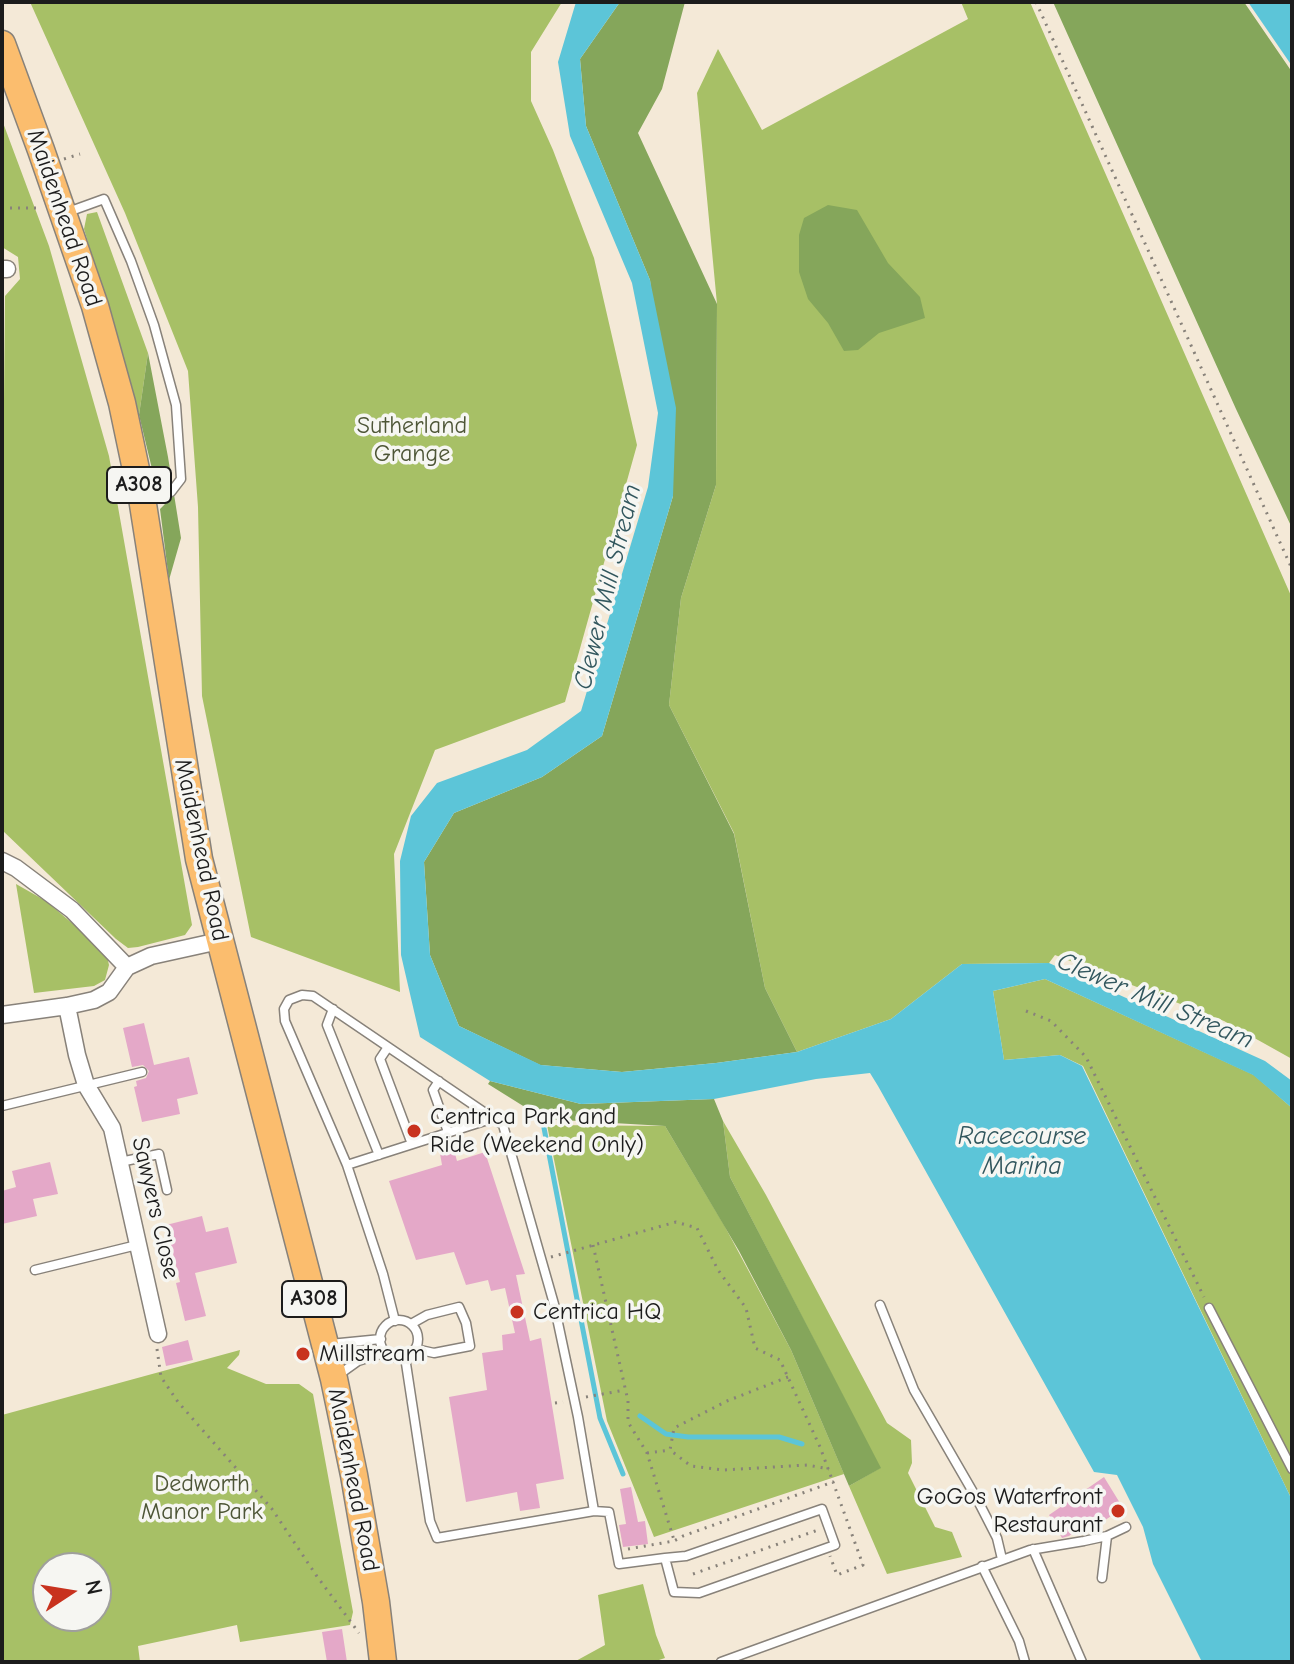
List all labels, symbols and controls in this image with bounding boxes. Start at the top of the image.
street label: Maidenhead Road [20,125,108,311]
park label: Sutherland Grange [357,412,467,468]
road number: A308 [107,467,171,503]
water label: Clewer Mill Stream [567,481,649,693]
street label: Maidenhead Road [168,756,234,944]
water label: Clewer Mill Stream [1052,946,1258,1056]
place label: Centrica Park and Ride (Weekend Only) [430,1103,644,1159]
water label: Racecourse Marina [958,1121,1086,1182]
marker: Centrica Park and Ride (Weekend Only) [405,1122,423,1140]
street label: Sawyers Close [125,1134,185,1282]
road number: A308 [282,1281,346,1317]
place label: Centrica HQ [533,1298,661,1326]
marker: Centrica HQ [508,1303,526,1321]
place label: Millstream [319,1340,425,1368]
marker: Millstream [294,1345,312,1363]
street label: Maidenhead Road [321,1386,385,1574]
park label: Dedworth Manor Park [141,1470,263,1526]
place label: GoGos Waterfront Restaurant [916,1483,1102,1539]
marker: GoGos Waterfront Restaurant [1109,1502,1127,1520]
north arrow [32,1552,112,1632]
text: N [79,1578,108,1597]

